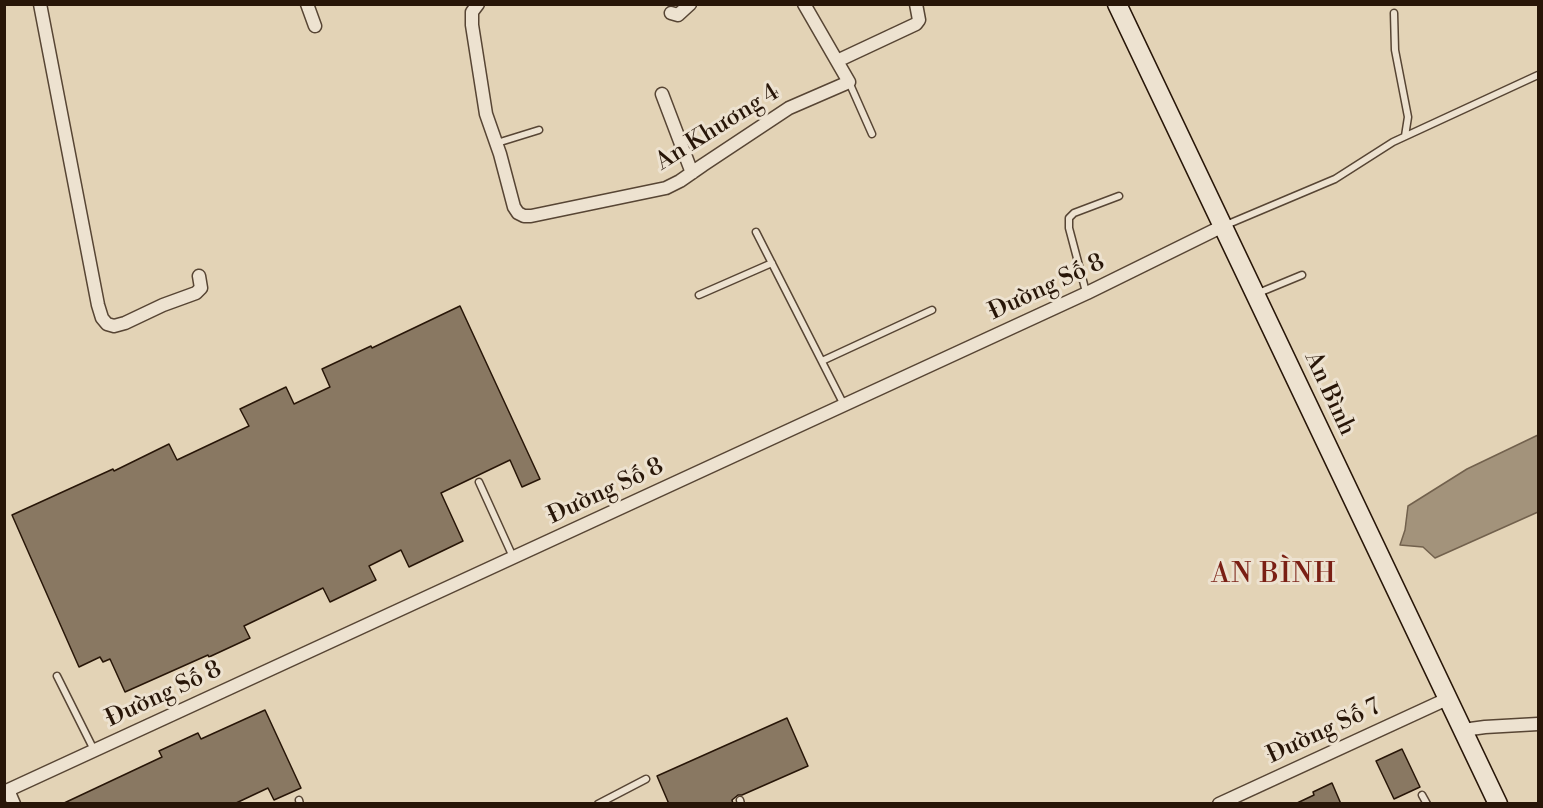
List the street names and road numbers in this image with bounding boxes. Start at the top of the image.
street label: An Khương 4 [651,79,785,177]
street label: Đường Số 8 [985,249,1109,327]
street label: An Bình [1297,348,1361,440]
street label: Đường Số 8 [544,453,668,531]
street label: Đường Số 8 [102,656,226,734]
street label: Đường Số 7 [1263,693,1385,771]

